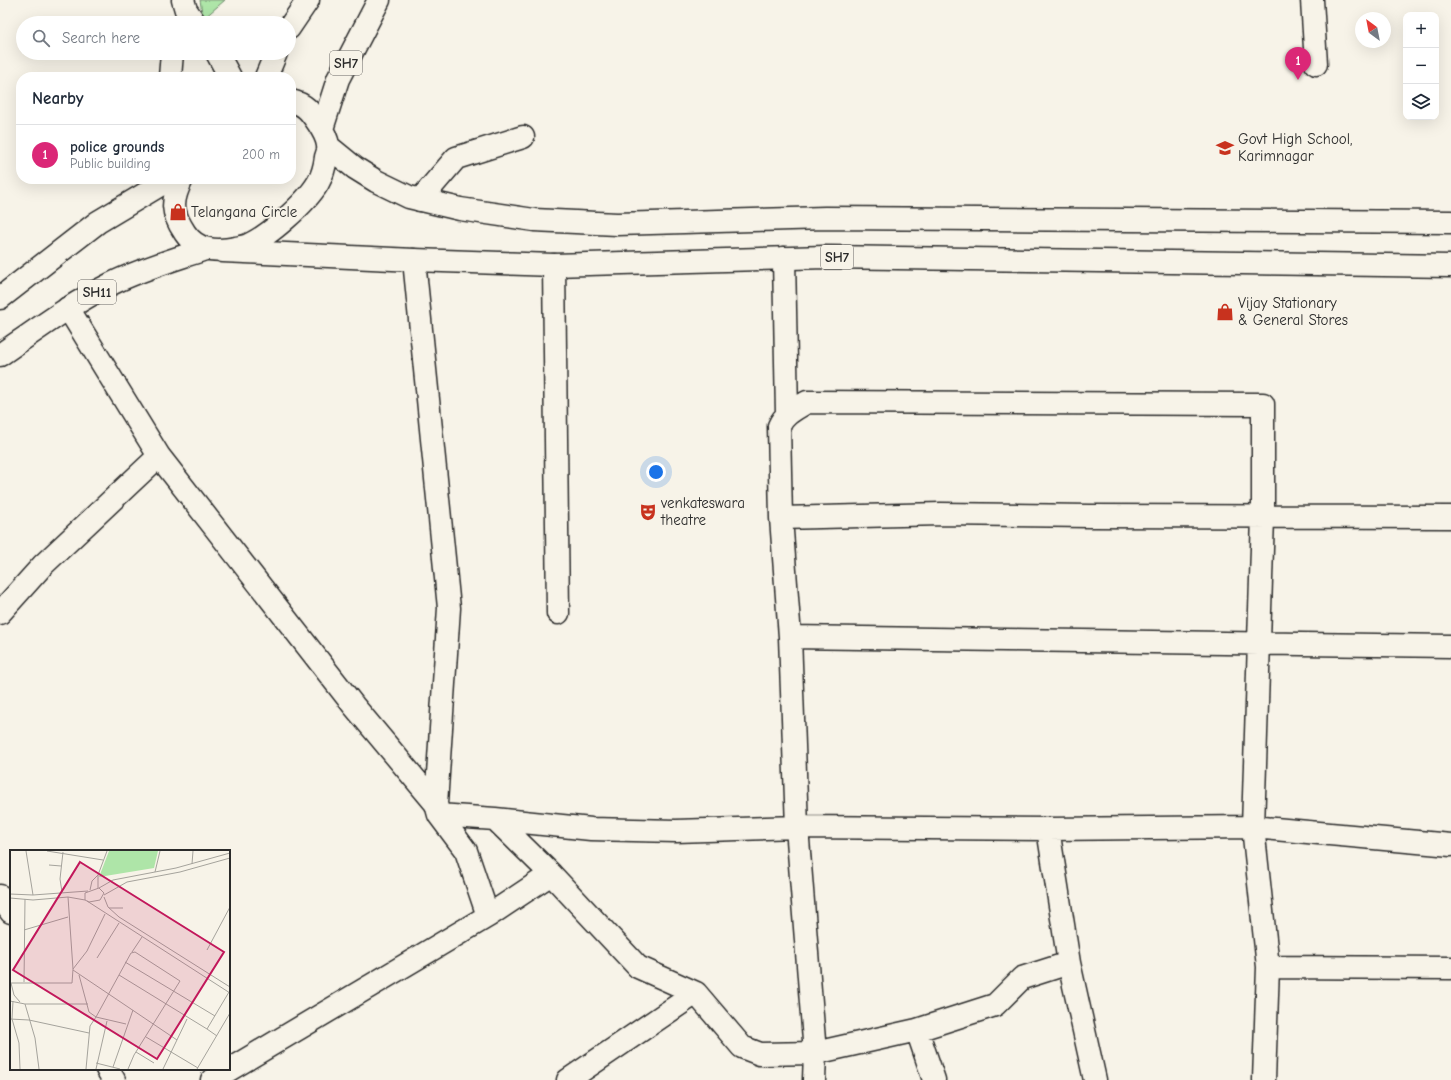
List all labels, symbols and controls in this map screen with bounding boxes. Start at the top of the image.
north arrow [1355,12,1391,48]
map controls [1403,12,1439,120]
button: + [1403,12,1439,48]
search box [16,16,296,60]
icon: search [30,27,52,49]
text: Search here [62,29,140,47]
pin: 1 [1285,47,1311,80]
button: − [1403,48,1439,84]
road number: SH7 [330,51,362,75]
button: layers [1403,84,1439,120]
text: Nearby [32,89,83,108]
place label: Govt High School, Karimnagar [1238,130,1353,165]
text: police grounds [70,138,164,156]
school or university icon: Govt High School, Karimnagar [1215,138,1235,158]
text: 1 [42,147,48,162]
text: 200 m [242,147,280,162]
text: Public building [70,156,151,171]
shop icon: Telangana Circle [168,202,188,222]
place label: Telangana Circle [191,203,298,221]
road number: SH7 [821,245,853,269]
road number: SH11 [78,280,116,304]
place label: Vijay Stationary & General Stores [1238,294,1348,329]
shop icon: Vijay Stationary & General Stores [1215,302,1235,322]
your location [646,462,666,482]
place label: venkateswara theatre [660,494,745,529]
theatre icon: venkateswara theatre [638,502,658,522]
inset map [10,850,230,1070]

